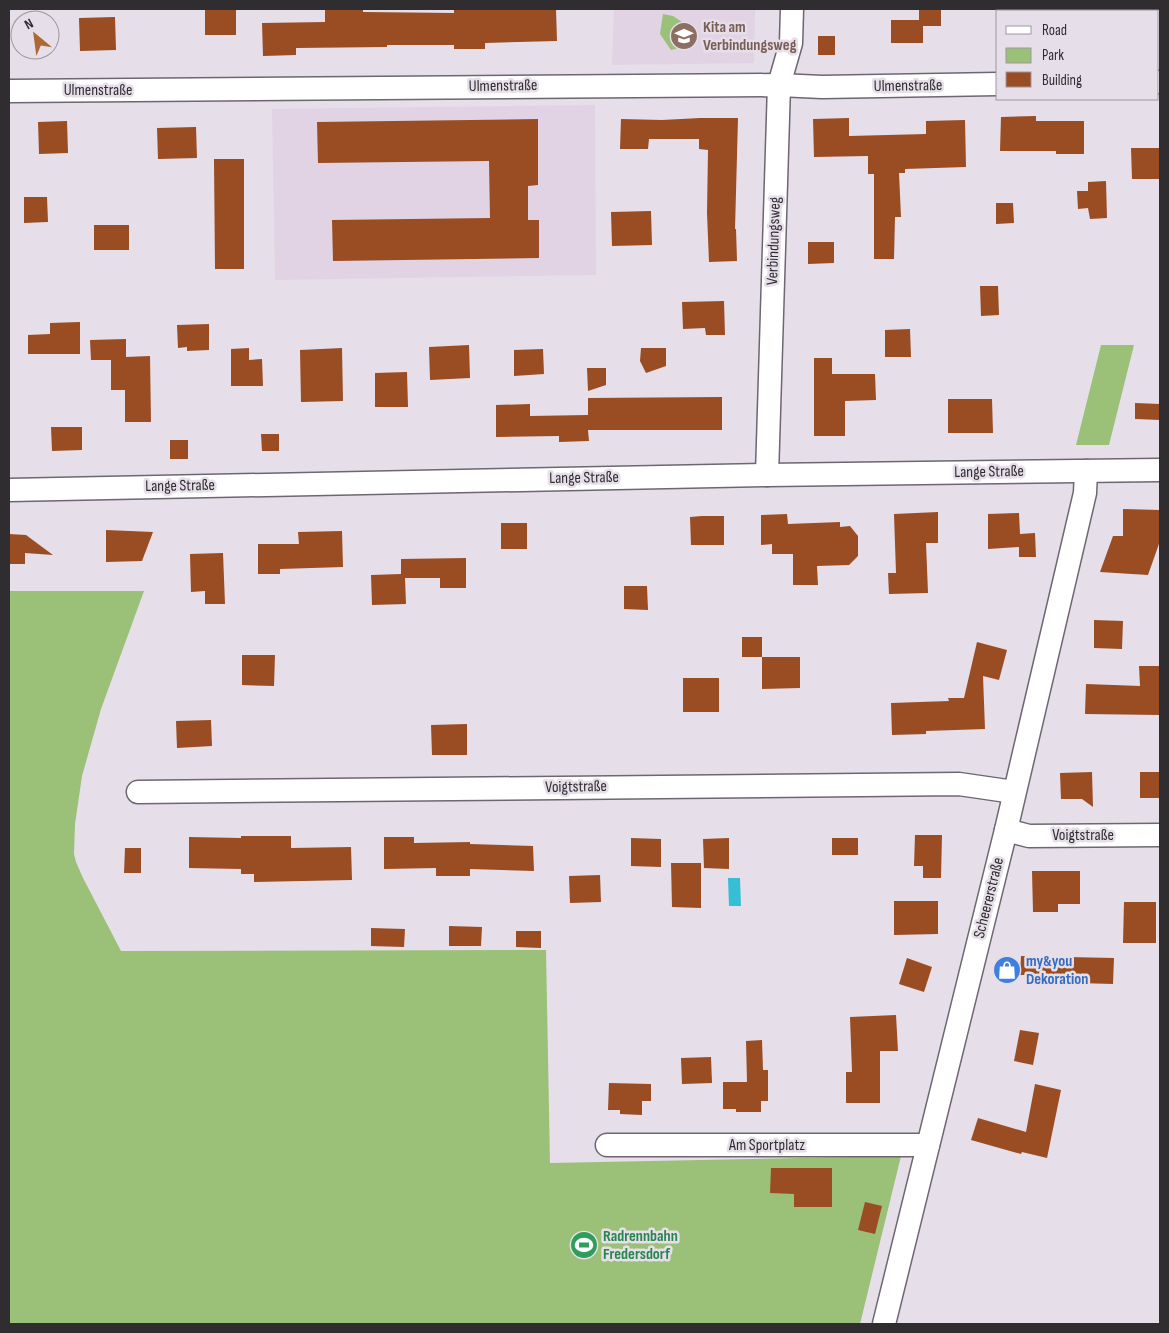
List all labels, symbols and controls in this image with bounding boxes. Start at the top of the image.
north arrow [10,10,60,60]
legend [996,10,1159,100]
text: N [22,15,36,33]
place label: Kita am Verbindungsweg [703,18,797,55]
school or university icon: Kita am Verbindungsweg [669,21,699,51]
text: Road [1042,21,1067,40]
text: Park [1042,46,1064,65]
text: Building [1042,71,1082,90]
street label: Ulmenstraße [468,76,538,96]
street label: Ulmenstraße [873,76,943,96]
street label: Ulmenstraße [64,81,132,100]
street label: Verbindungsweg [763,197,785,285]
street label: Lange Straße [954,462,1024,482]
street label: Lange Straße [549,468,619,488]
street label: Lange Straße [145,476,215,496]
street label: Voigtstraße [545,777,607,797]
street label: Voigtstraße [1052,826,1114,845]
street label: Scheererstraße [970,856,1008,940]
place label: my&you Dekoration [1026,952,1088,989]
shop icon: my&you Dekoration [992,955,1022,985]
street label: Am Sportplatz [728,1136,805,1155]
place label: Radrennbahn Fredersdorf [603,1227,678,1264]
sports icon: Radrennbahn Fredersdorf [569,1230,599,1260]

